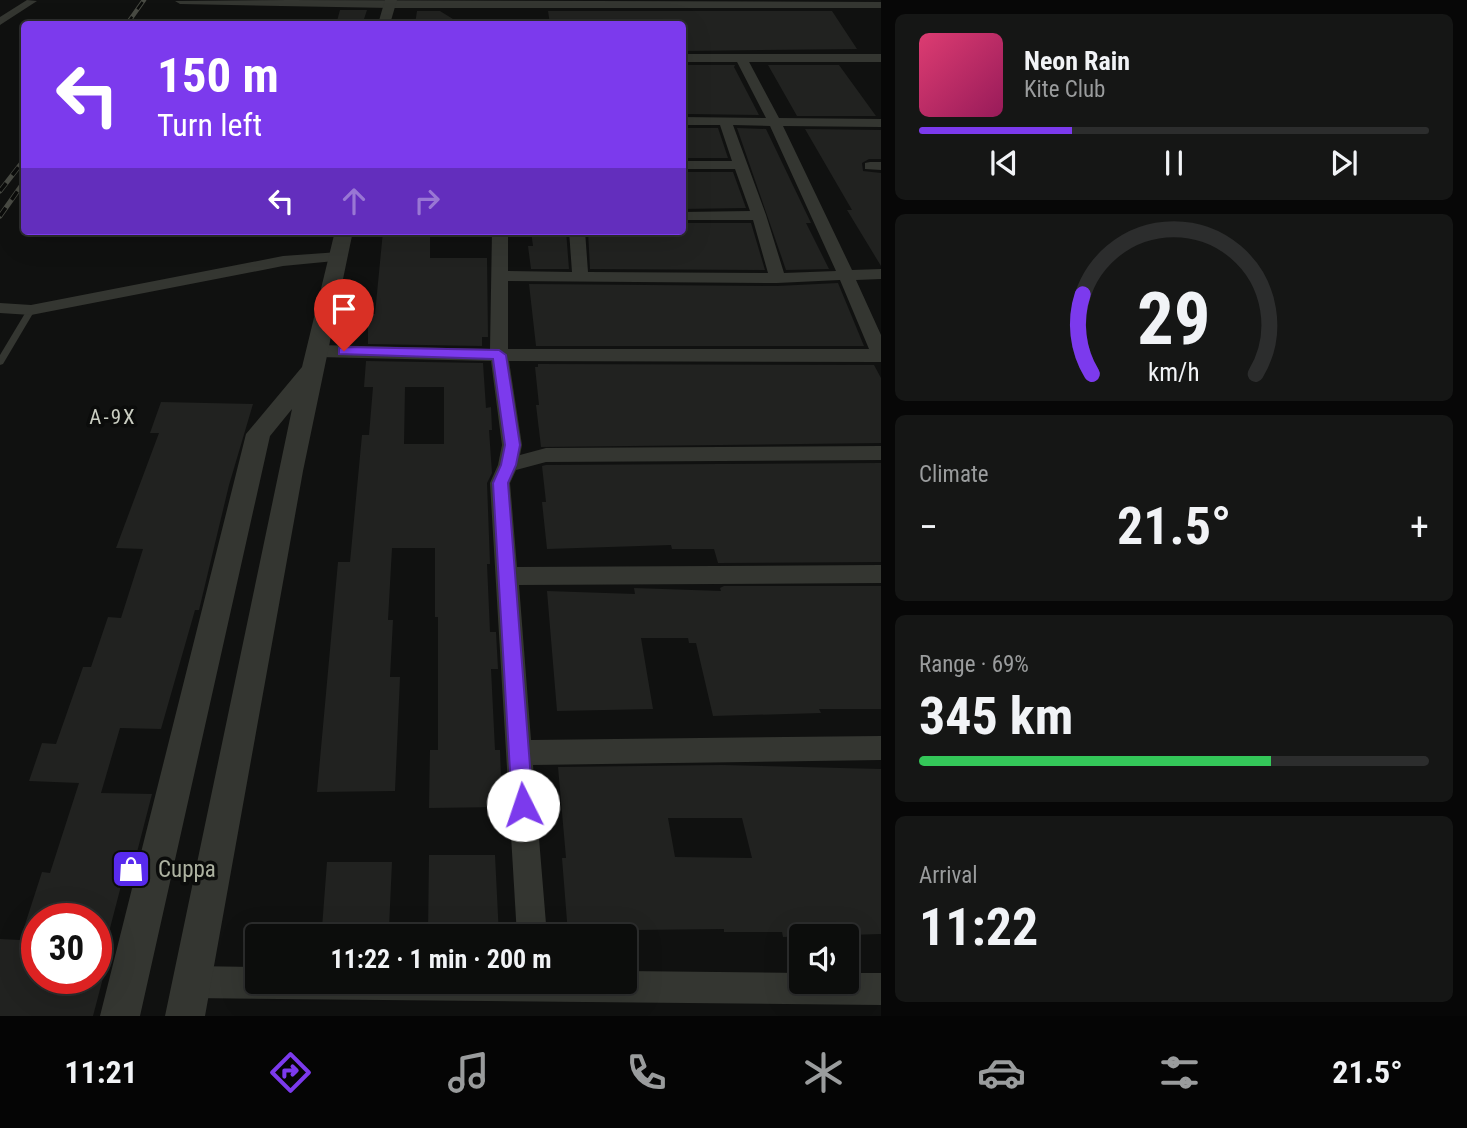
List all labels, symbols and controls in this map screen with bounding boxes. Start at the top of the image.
text: Neon Rain [1024,46,1130,76]
text: 150 m [157,47,279,104]
icon: left [42,49,133,140]
text: Kite Club [1024,76,1105,103]
text: Turn left [157,106,262,144]
icon: previous [985,144,1023,182]
icon: pause [1155,144,1193,182]
icon: next [1325,144,1363,182]
icon: left [262,182,300,220]
icon: ahead [335,182,373,220]
icon: right [408,182,446,220]
text: 29 [1137,276,1211,362]
pin [314,279,374,351]
icon: arrive [325,290,363,328]
text: km/h [1148,357,1200,386]
district label: A-9X [89,405,137,429]
text: Climate [919,461,989,488]
text: 21.5° [1117,496,1231,557]
text: − [919,505,938,549]
text: + [1410,505,1429,549]
text: Range · 69% [919,651,1029,678]
text: 345 km [919,686,1073,747]
position arrow [486,768,560,842]
shop icon: Cuppa [110,848,152,890]
place label: Cuppa [158,856,216,883]
text: Arrival [919,862,978,889]
text: 11:22 [919,897,1038,958]
speed limit sign: 30 [21,903,112,994]
map controls [789,924,859,994]
button: sound [789,924,859,994]
text: 11:22 · 1 min · 200 m [331,944,551,974]
icon: directions [266,1048,315,1097]
icon: music [444,1048,493,1097]
icon: phone [622,1048,671,1097]
icon: climate [799,1048,848,1097]
icon: car [977,1048,1026,1097]
icon: filters [1155,1048,1204,1097]
text: 11:21 [64,1053,138,1091]
text: 21.5° [1332,1053,1403,1091]

